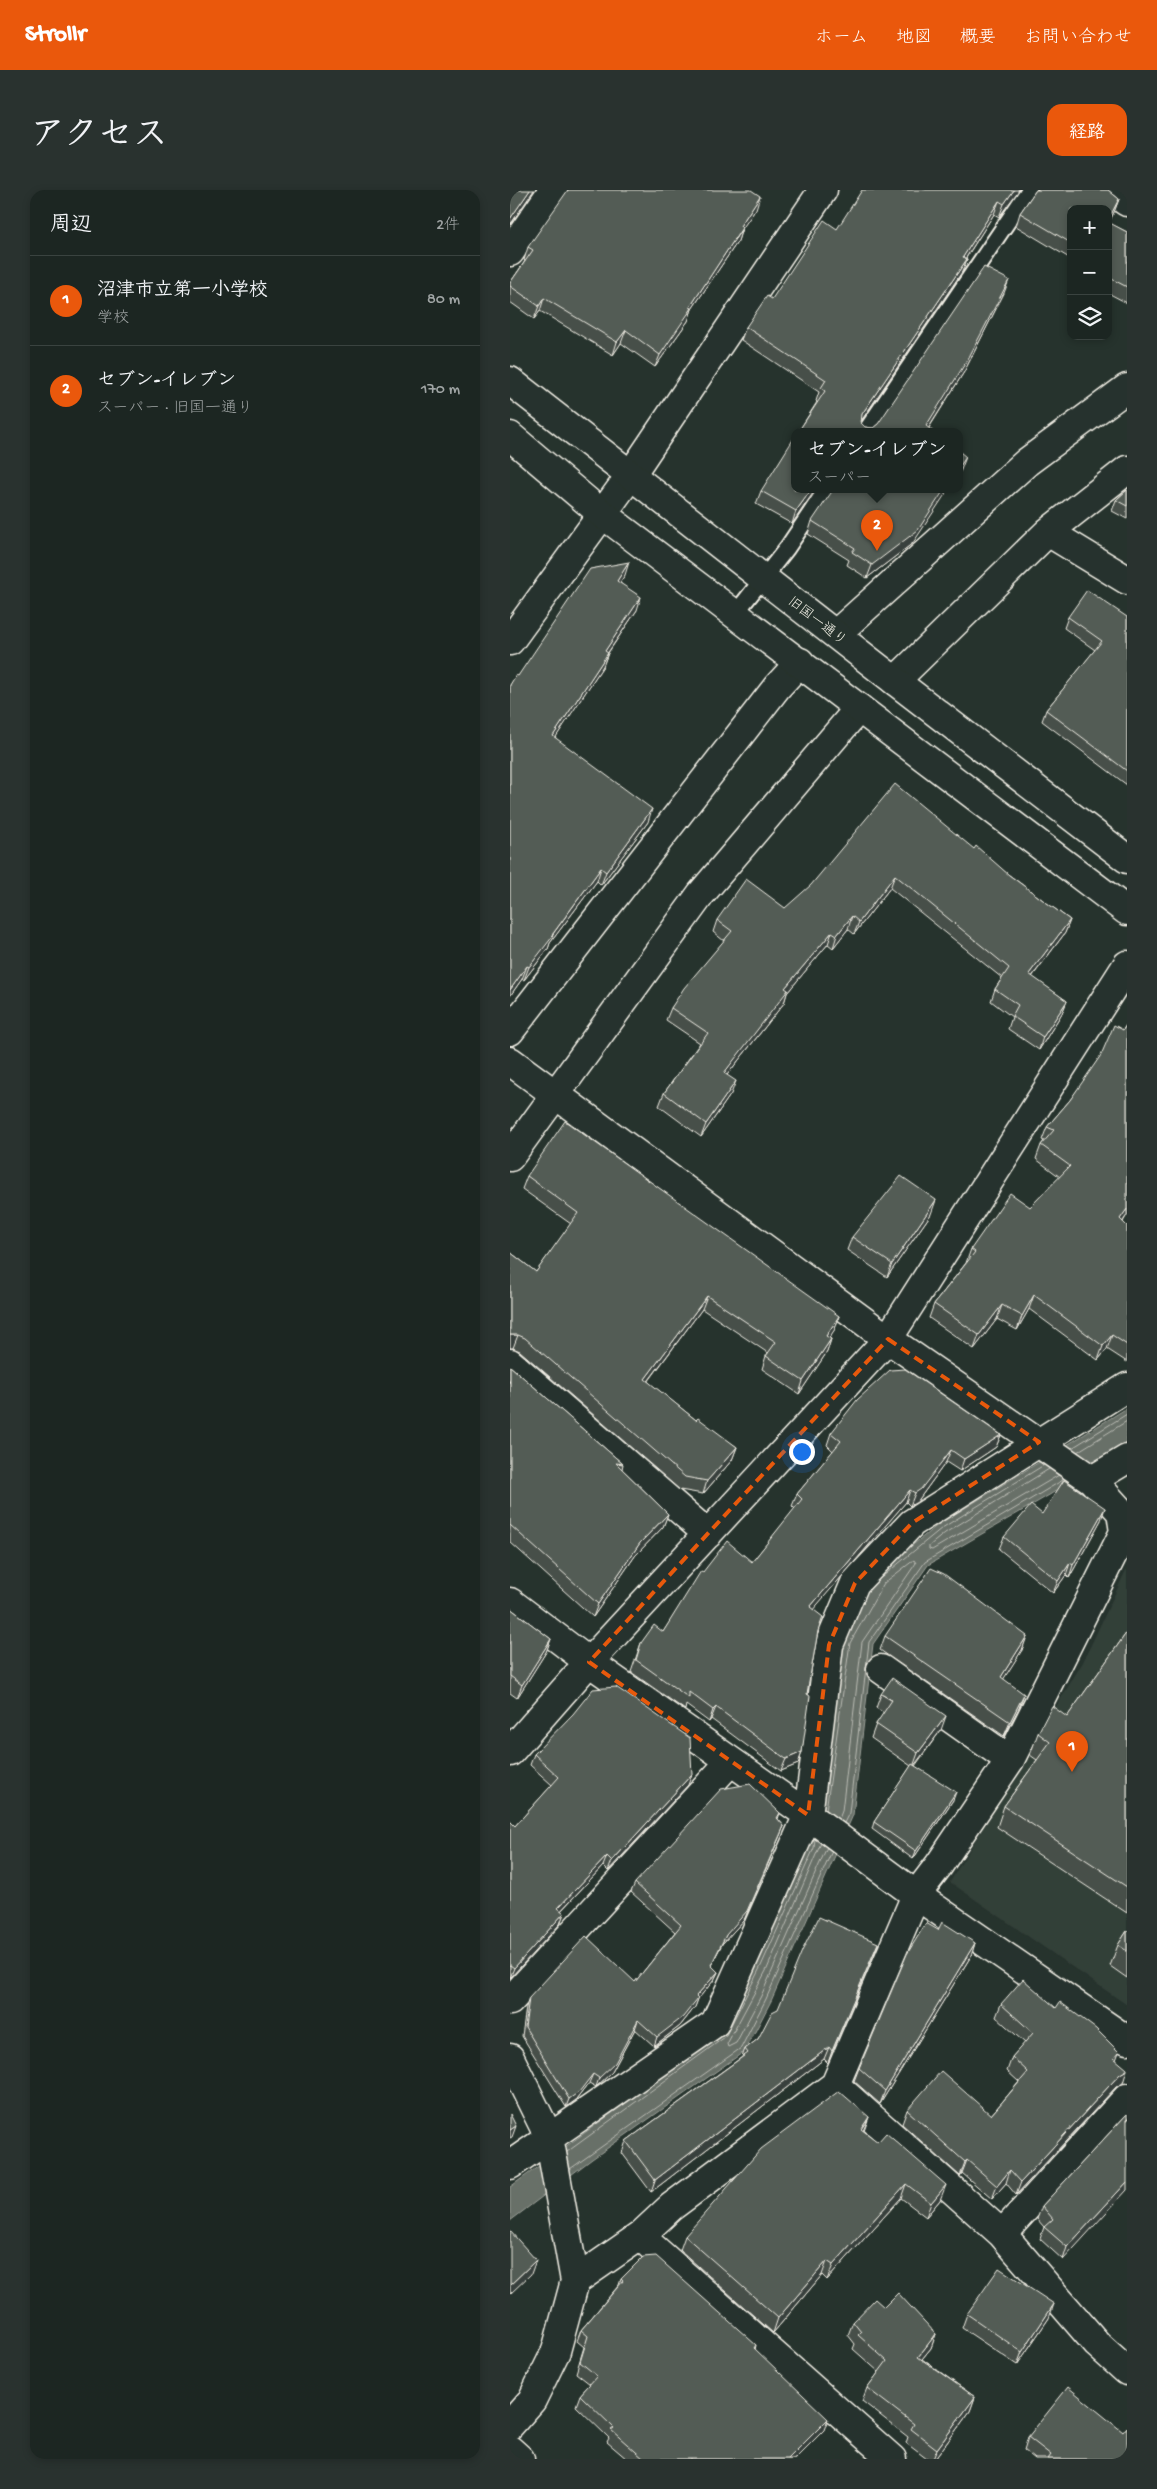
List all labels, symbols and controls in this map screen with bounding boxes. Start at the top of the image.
text: Strollr [25,21,86,50]
text: ホーム [815,28,868,49]
text: 地図 [896,28,932,49]
text: 概要 [960,28,996,49]
text: お問い合わせ [1024,28,1132,49]
button: 経路 [1047,104,1127,156]
text: アクセス [30,117,168,158]
map controls [1067,205,1112,340]
button: + [1067,205,1112,250]
text: 周辺 [50,214,92,239]
text: 2件 [436,217,460,236]
button: − [1067,250,1112,295]
text: 沼津市立第一小学校 [97,280,268,303]
text: 1 [63,291,69,310]
text: 80 m [427,291,460,310]
button: layers [1067,295,1112,340]
text: 学校 [97,310,129,329]
text: セブン-イレブン [97,370,236,393]
text: 2 [62,381,70,400]
text: 170 m [421,381,460,400]
text: スーパー · 旧国一通り [97,400,253,419]
popup [791,428,963,493]
text: セブン-イレブン [808,440,946,463]
text: スーパー [808,470,871,489]
pin: 2 [861,510,893,551]
street label: 旧国一通り [784,594,849,650]
your location [789,1439,815,1465]
pin: 1 [1056,1731,1088,1772]

